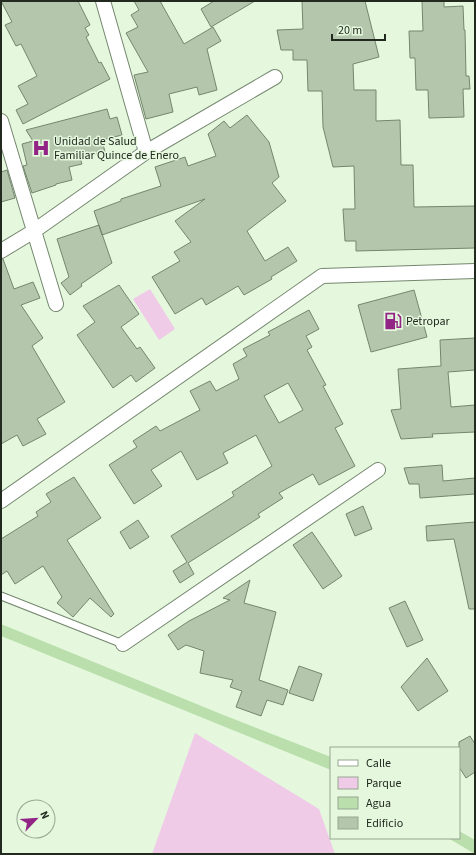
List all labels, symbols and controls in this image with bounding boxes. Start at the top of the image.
scale bar [332,16,385,42]
text: 20 m [338,22,362,39]
place label: Unidad de Salud Familiar Quince de Enero [54,133,179,164]
hospital icon: Unidad de Salud Familiar Quince de Enero [31,138,51,158]
fuel station icon: Petropar [383,311,403,331]
place label: Petropar [406,313,450,330]
legend [330,747,460,839]
text: Calle [366,755,391,772]
text: Parque [366,775,402,792]
text: Agua [366,795,391,812]
north arrow [16,799,56,839]
text: N [36,808,53,821]
text: Edificio [366,815,403,832]

